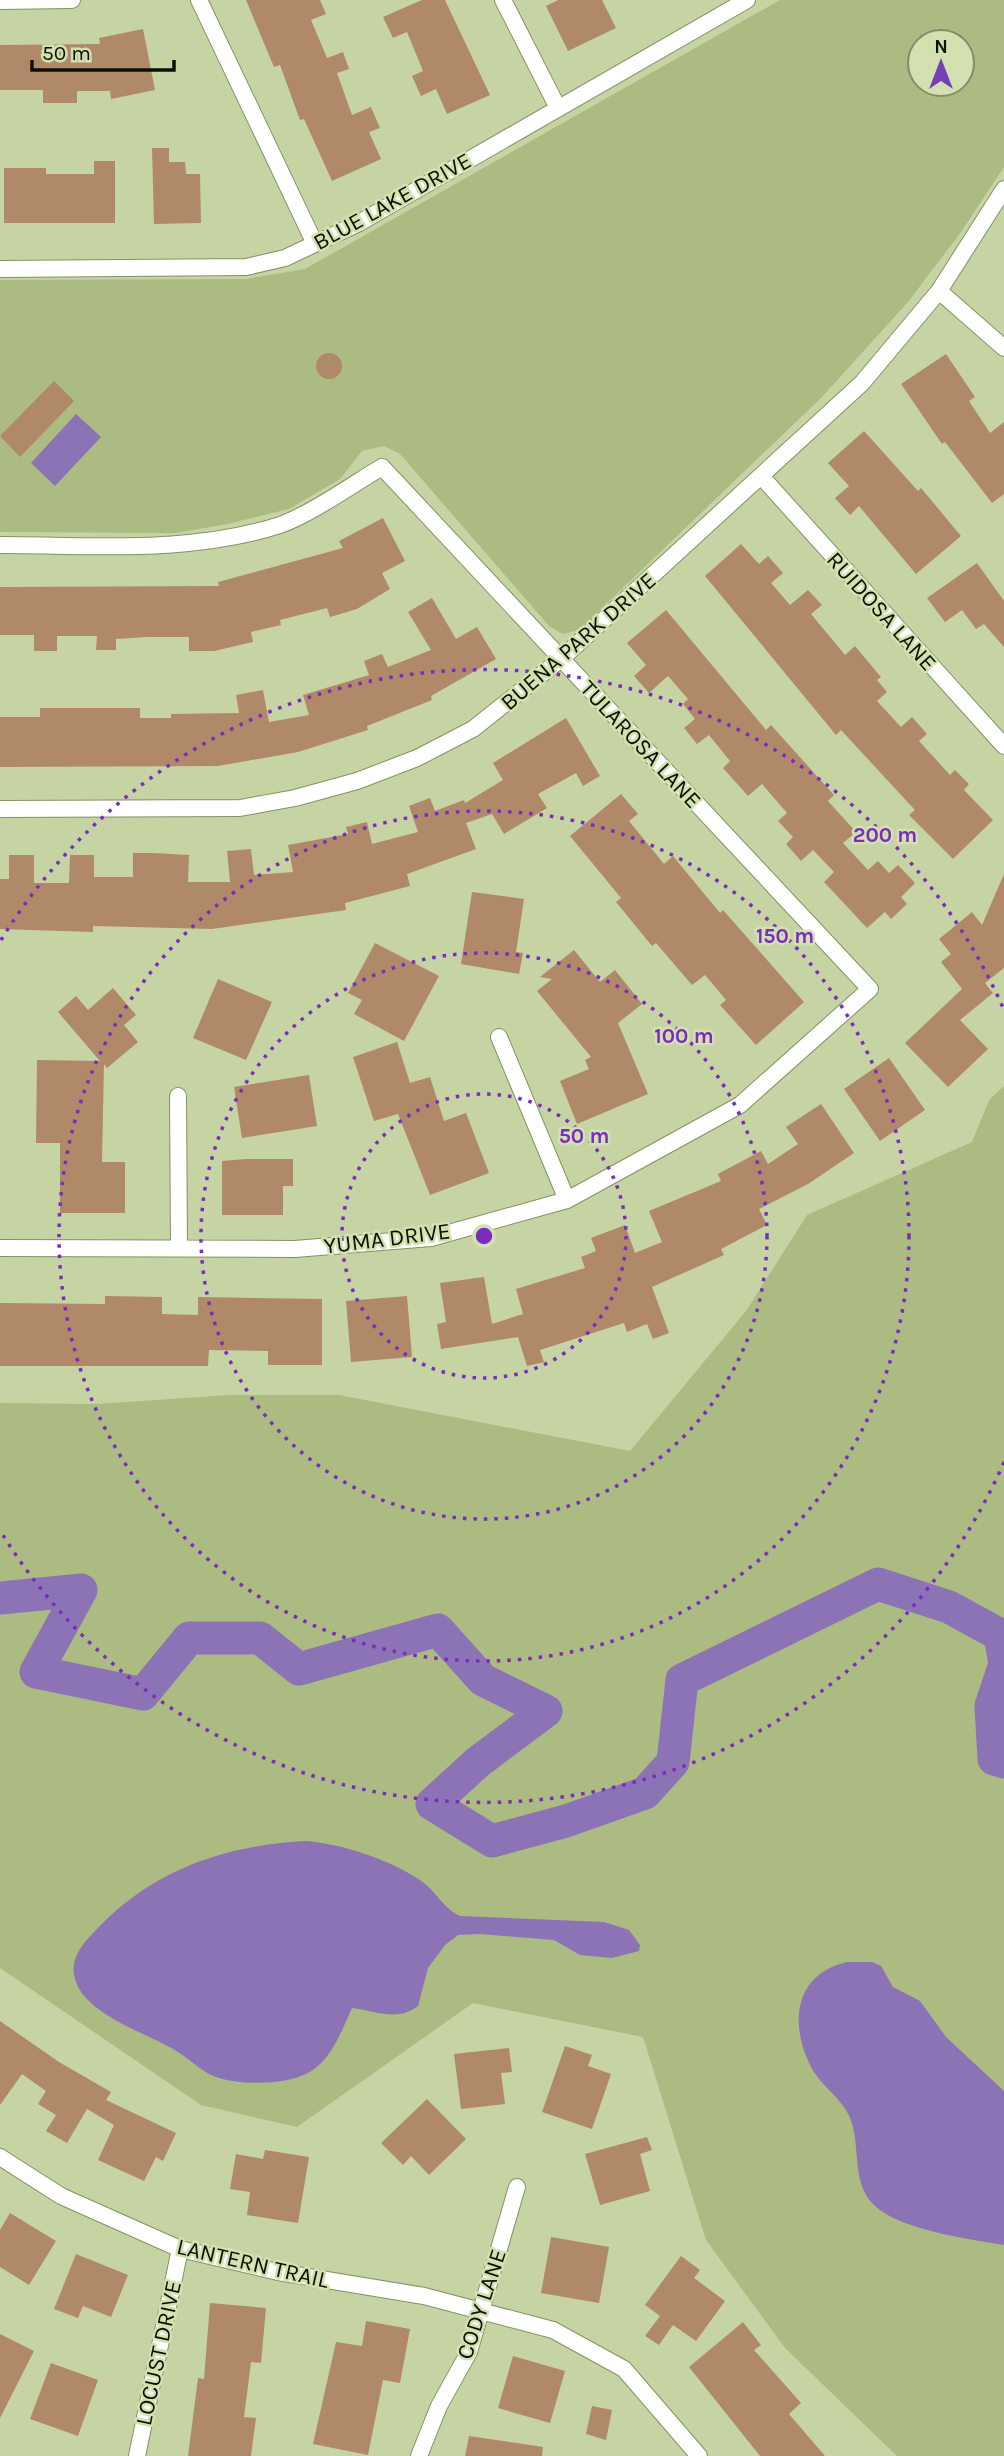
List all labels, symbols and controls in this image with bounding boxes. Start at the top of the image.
scale bar [32,28,173,72]
north arrow [906,28,976,98]
text: N [934,36,948,58]
text: 50 m [42,41,91,65]
street label: BLUE LAKE DRIVE [309,147,476,256]
street label: RUIDOSA LANE [821,546,942,676]
street label: BUENA PARK DRIVE [495,567,661,716]
street label: TULAROSA LANE [575,675,707,814]
text: 200 m [853,823,917,847]
text: 150 m [756,924,814,948]
text: 100 m [654,1024,714,1048]
text: 50 m [559,1124,609,1148]
street label: YUMA DRIVE [322,1217,452,1260]
centre of rings [472,1224,496,1248]
street label: LANTERN TRAIL [174,2233,332,2294]
street label: CODY LANE [451,2246,512,2363]
street label: LOCUST DRIVE [130,2278,187,2428]

